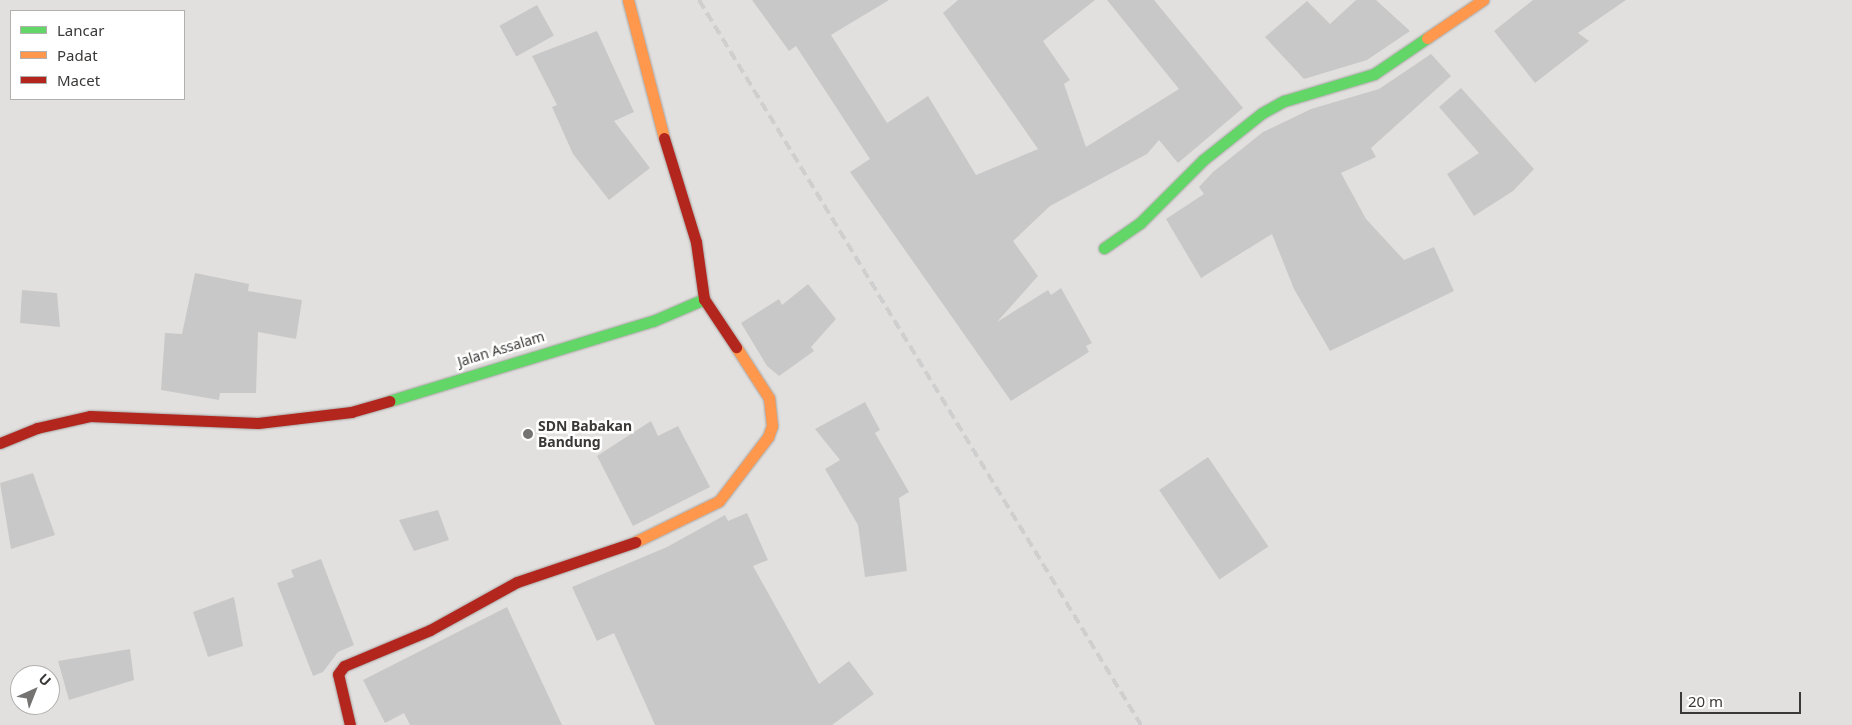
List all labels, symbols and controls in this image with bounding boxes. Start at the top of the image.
legend [10,10,185,100]
text: Lancar [57,20,104,40]
text: Padat [57,45,98,65]
text: Macet [57,70,100,90]
street label: Jalan Assalam [455,328,547,370]
place label: SDN Babakan Bandung [538,418,632,451]
marker: SDN Babakan Bandung [522,428,534,440]
north arrow [10,665,60,715]
text: U [35,669,55,690]
scale bar [1682,682,1803,714]
text: 20 m [1688,691,1723,711]

